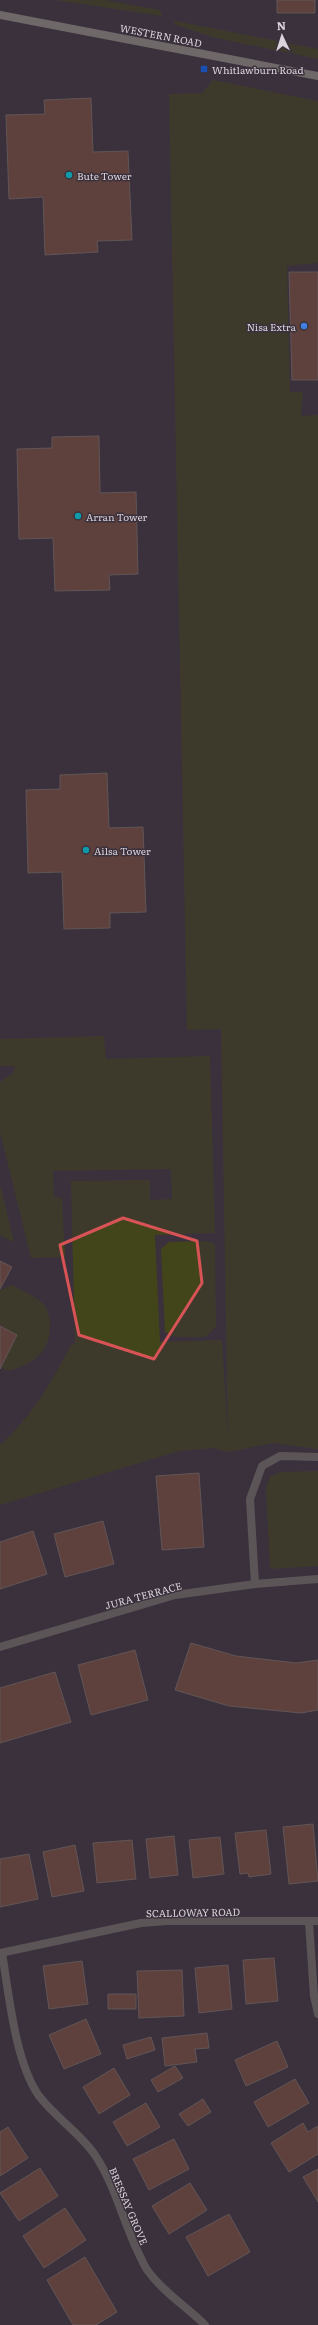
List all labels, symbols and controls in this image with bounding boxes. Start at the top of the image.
north arrow [262,16,302,56]
text: N [276,17,286,33]
street label: WESTERN ROAD [119,20,204,50]
place label: Whitlawburn Road [212,62,304,77]
marker: Whitlawburn Road [199,64,209,74]
place label: Bute Tower [77,168,132,183]
marker: Bute Tower [64,170,74,180]
place label: Nisa Extra [247,319,297,334]
marker: Nisa Extra [299,321,309,331]
place label: Arran Tower [86,509,147,524]
marker: Arran Tower [73,511,83,521]
place label: Ailsa Tower [94,843,151,858]
marker: Ailsa Tower [81,845,91,855]
street label: JURA TERRACE [103,1578,183,1612]
street label: SCALLOWAY ROAD [146,1904,241,1920]
street label: BRESSAY GROVE [106,2165,152,2247]

